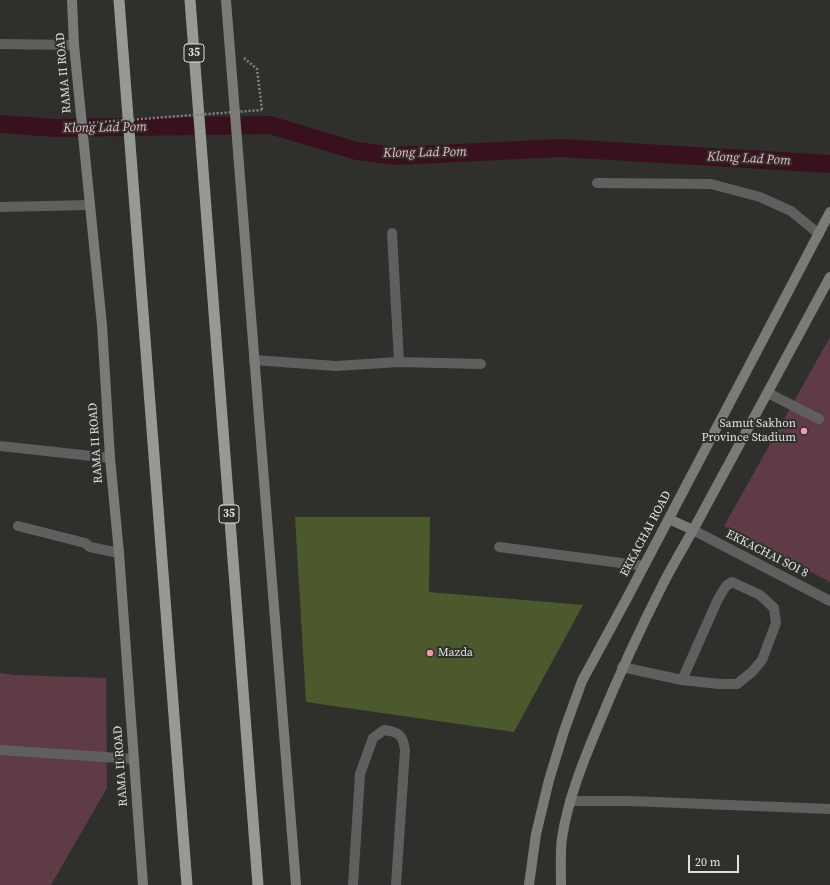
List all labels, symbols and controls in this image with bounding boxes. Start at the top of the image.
street label: RAMA II ROAD [53,32,75,114]
road number: 35 [184,44,204,62]
water label: Klong Lad Pom [63,119,147,137]
water label: Klong Lad Pom [383,144,467,162]
water label: Klong Lad Pom [707,149,791,169]
street label: RAMA II ROAD [86,402,106,484]
place label: Samut Sakhon Province Stadium [702,417,796,445]
marker: Samut Sakhon Province Stadium [799,426,809,436]
street label: EKKACHAI ROAD [617,489,675,579]
road number: 35 [219,505,239,523]
street label: EKKACHAI SOI 8 [723,527,811,581]
place label: Mazda [438,646,473,660]
marker: Mazda [425,648,435,658]
street label: RAMA II ROAD [111,725,131,807]
scale bar [690,847,741,873]
text: 20 m [695,854,721,870]

